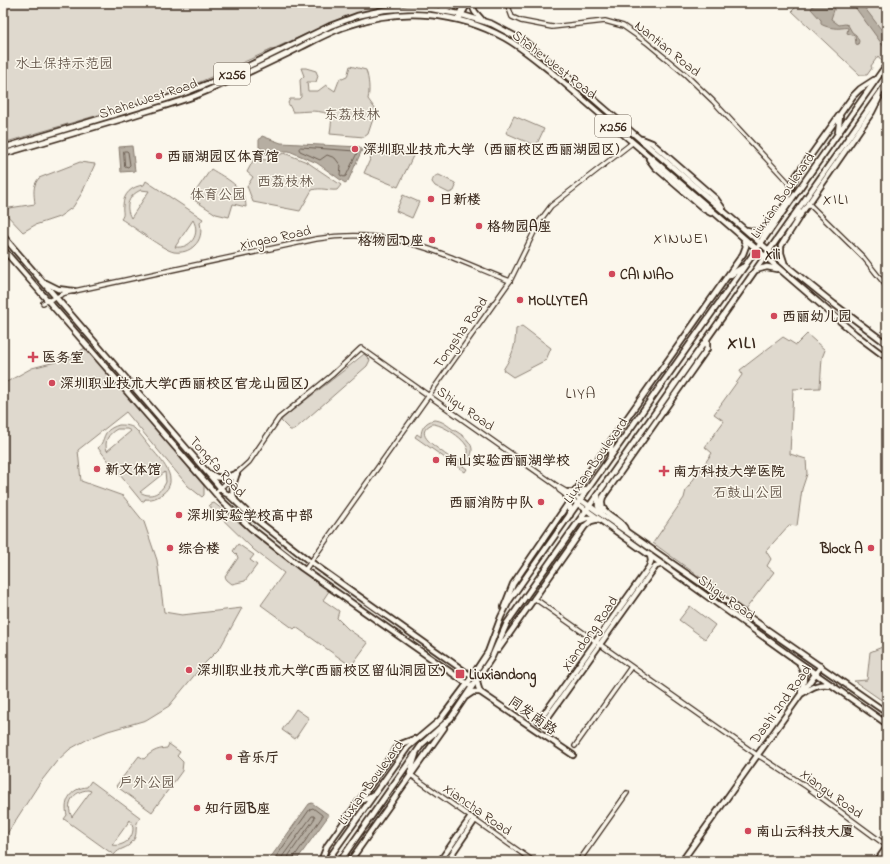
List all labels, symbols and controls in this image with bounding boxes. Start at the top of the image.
street label: Nantian Road [630,16,705,82]
street label: Shahe West Road [507,25,601,105]
park label: 水土保持示范园 [15,54,113,75]
road number: X256 [214,63,250,85]
street label: Shahe West Road [96,74,201,125]
park label: 东荔枝林 [324,105,381,126]
road number: X256 [595,115,631,137]
place label: 深圳职业技术大学（西丽校区西丽湖园区） [363,140,629,161]
marker: 深圳职业技术大学（西丽校区西丽湖园区） [350,144,360,154]
place label: 西丽湖园区体育馆 [167,147,279,168]
street label: Liuxian Boulevard [746,148,821,243]
marker: 西丽湖园区体育馆 [154,151,164,161]
park label: 西荔枝林 [257,172,314,193]
park label: 体育公园 [190,185,246,206]
district label: XILI [823,188,849,212]
place label: 日新楼 [439,190,481,211]
marker: 日新楼 [426,194,436,204]
place label: 格物园A座 [487,217,552,238]
street label: Xingao Road [238,221,313,257]
marker: 格物园A座 [474,221,484,231]
district label: XINWEI [653,227,709,251]
place label: 格物园D座 [358,231,424,252]
marker: 格物园D座 [427,235,437,245]
place label: Xili [765,245,781,266]
marker: Xili [750,248,762,260]
place label: CAI NIAO [620,265,674,286]
marker: CAI NIAO [607,269,617,279]
place label: MOLLYTEA [528,291,588,312]
street label: Tongsha Road [429,293,495,374]
marker: MOLLYTEA [515,295,525,305]
place label: 西丽幼儿园 [782,307,852,328]
marker: 西丽幼儿园 [769,311,779,321]
district label: XILI [727,331,757,357]
place label: 医务室 [42,348,84,369]
marker: 医务室 [27,351,39,363]
place label: 深圳职业技术大学(西丽校区官龙山园区) [60,374,309,395]
marker: 深圳职业技术大学(西丽校区官龙山园区) [47,378,57,388]
street label: Shigu Road [431,382,498,438]
district label: LIYA [566,382,596,406]
street label: Liuxian Boulevard [559,413,634,508]
street label: Tongfa Road [183,432,250,503]
place label: 南山实验西丽湖学校 [444,451,570,472]
marker: 南山实验西丽湖学校 [431,455,441,465]
place label: 新文体馆 [105,460,161,481]
place label: 南方科技大学医院 [673,462,785,483]
marker: 新文体馆 [92,464,102,474]
marker: 南方科技大学医院 [658,465,670,477]
park label: 石鼓山公园 [713,483,783,504]
place label: 西丽消防中队 [449,493,533,514]
marker: 西丽消防中队 [536,497,546,507]
place label: 深圳实验学校高中部 [187,506,313,527]
marker: 深圳实验学校高中部 [174,510,184,520]
place label: 综合楼 [178,539,220,560]
place label: Block A [819,539,863,560]
marker: 综合楼 [165,543,175,553]
marker: Block A [866,543,876,553]
street label: Shigu Road [693,570,759,627]
street label: Xiandong Road [557,592,625,676]
place label: 深圳职业技术大学(西丽校区留仙洞园区) [197,661,446,682]
street label: Dashi 2nd Road [745,661,817,750]
marker: 深圳职业技术大学(西丽校区留仙洞园区) [184,665,194,675]
place label: Liuxiandong [469,665,537,688]
marker: Liuxiandong [454,668,466,680]
street label: 同发南路 [503,692,561,741]
street label: Liuxian Boulevard [333,736,409,830]
place label: 音乐厅 [237,748,279,769]
marker: 音乐厅 [224,752,234,762]
street label: Xiangu Road [795,764,867,825]
park label: 户外公园 [119,773,175,794]
street label: Xiancha Road [439,779,516,842]
place label: 知行园B座 [205,799,270,820]
marker: 知行园B座 [192,803,202,813]
place label: 南山云科技大厦 [756,822,854,843]
marker: 南山云科技大厦 [743,826,753,836]

